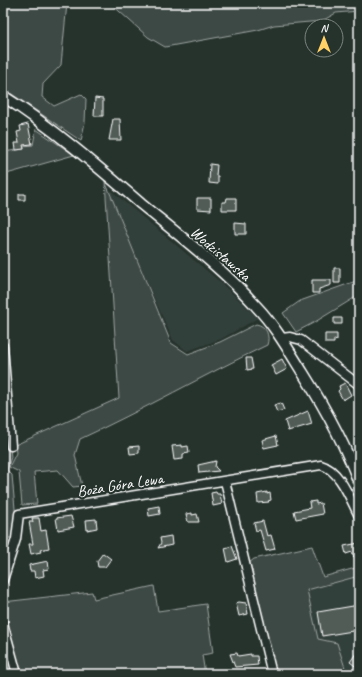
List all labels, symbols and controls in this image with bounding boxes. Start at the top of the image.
north arrow [304,18,344,58]
text: N [321,21,330,35]
street label: Wodzisławska [186,222,256,286]
street label: Boża Góra Lewa [76,468,166,502]

